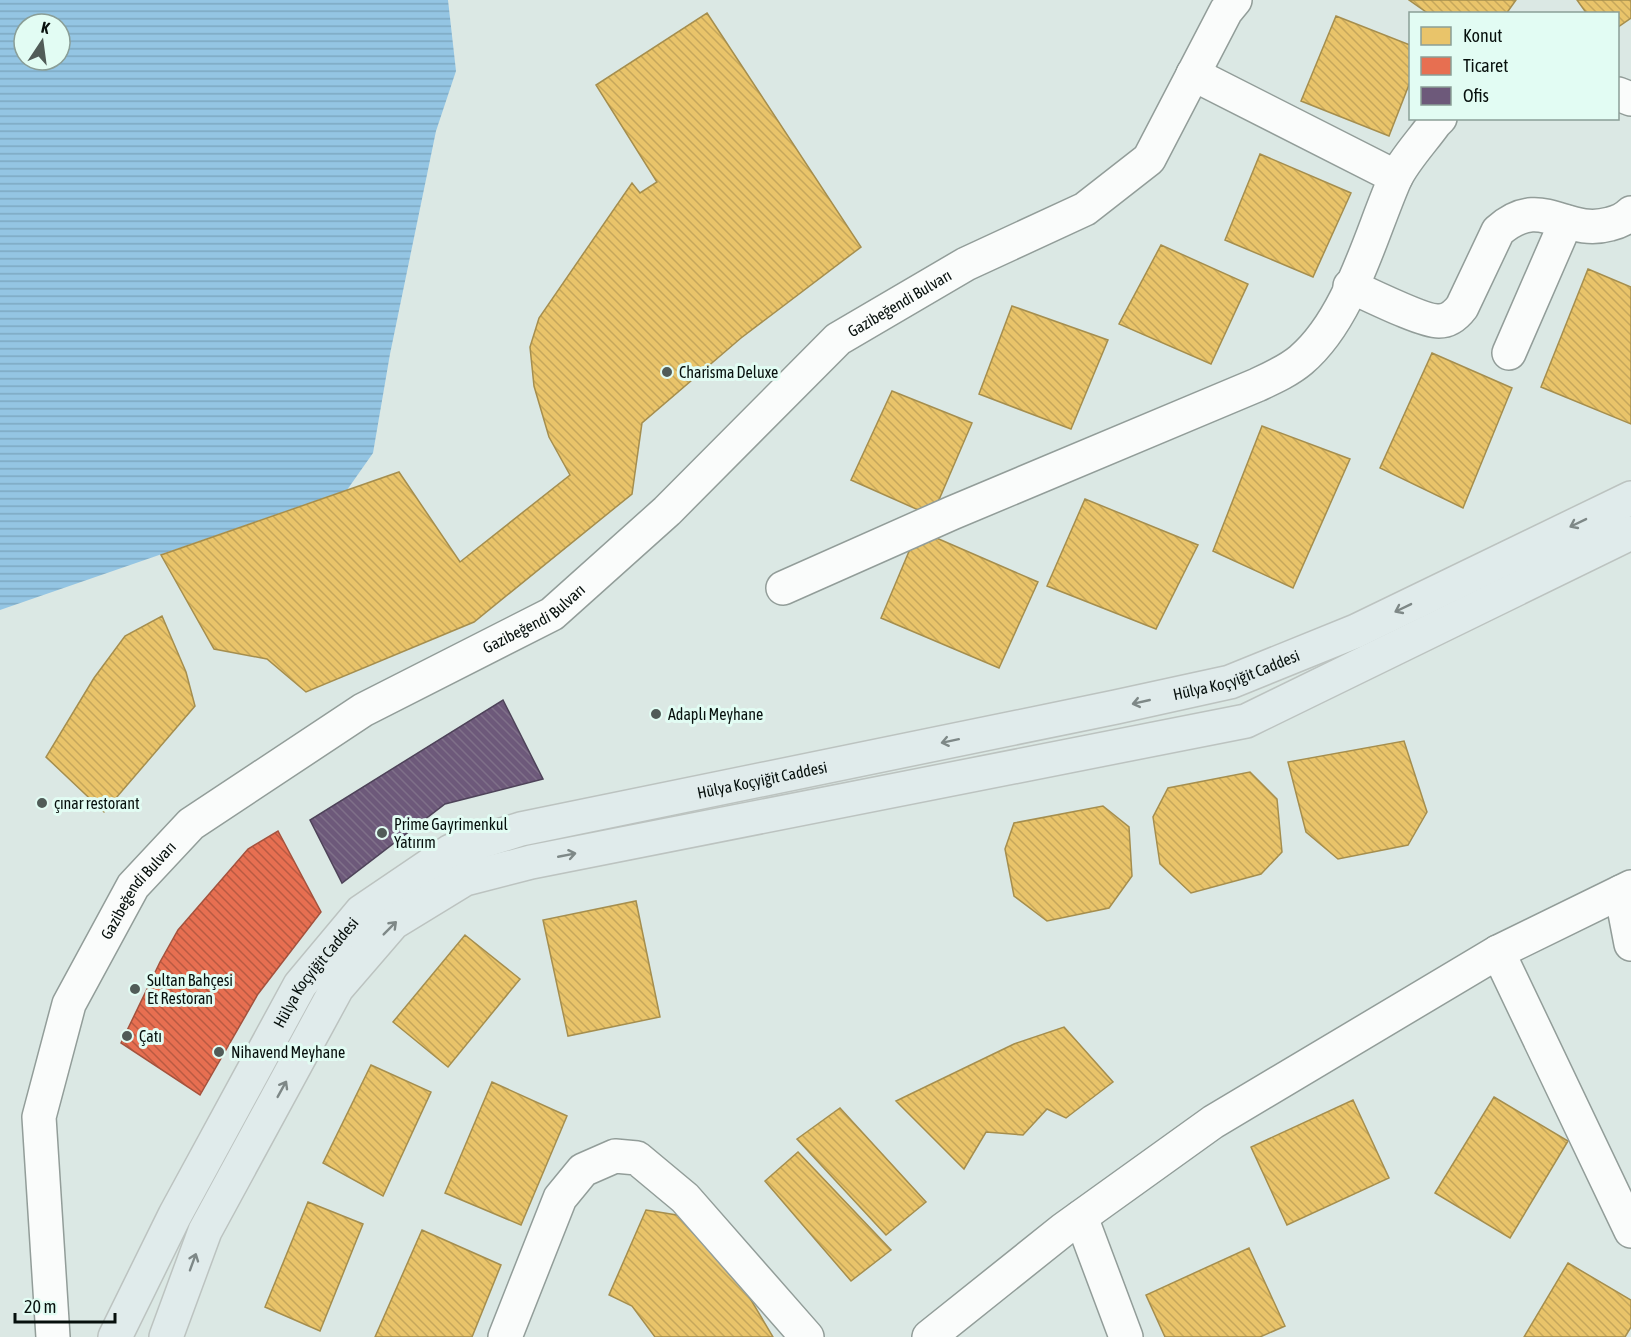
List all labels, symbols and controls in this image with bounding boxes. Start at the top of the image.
north arrow [12,12,72,72]
legend [1409,12,1619,120]
text: K [40,18,51,37]
text: Konut [1463,25,1503,46]
text: Ticaret [1463,55,1508,76]
text: Ofis [1463,85,1489,106]
street label: Gazibeğendi Bulvarı [844,266,955,340]
place label: Charisma Deluxe [679,363,778,381]
marker: Charisma Deluxe [660,365,674,379]
one-way arrow [1570,518,1588,530]
street label: Gazibeğendi Bulvarı [480,580,588,657]
one-way arrow [1394,603,1412,615]
street label: Hülya Koçyiğit Caddesi [1171,646,1302,703]
one-way arrow [1132,696,1151,708]
place label: Adaplı Meyhane [668,705,763,724]
marker: Adaplı Meyhane [649,707,663,721]
one-way arrow [941,736,960,747]
street label: Hülya Koçyiğit Caddesi [695,757,829,802]
place label: çınar restorant [54,794,140,813]
marker: çınar restorant [35,796,49,810]
place label: Prime Gayrimenkul Yatırım [394,815,508,851]
marker: Prime Gayrimenkul Yatırım [375,826,389,840]
street label: Gazibeğendi Bulvarı [97,838,179,942]
one-way arrow [557,849,576,860]
street label: Hülya Koçyiğit Caddesi [270,914,362,1030]
one-way arrow [382,921,397,936]
place label: Sultan Bahçesi Et Restoran [147,971,233,1007]
marker: Sultan Bahçesi Et Restoran [128,982,142,996]
place label: Çatı [139,1027,162,1046]
marker: Çatı [120,1029,134,1043]
place label: Nihavend Meyhane [231,1043,345,1062]
marker: Nihavend Meyhane [212,1045,226,1059]
one-way arrow [276,1081,288,1098]
one-way arrow [189,1253,200,1272]
scale bar [15,1286,116,1324]
text: 20 m [24,1296,56,1317]

